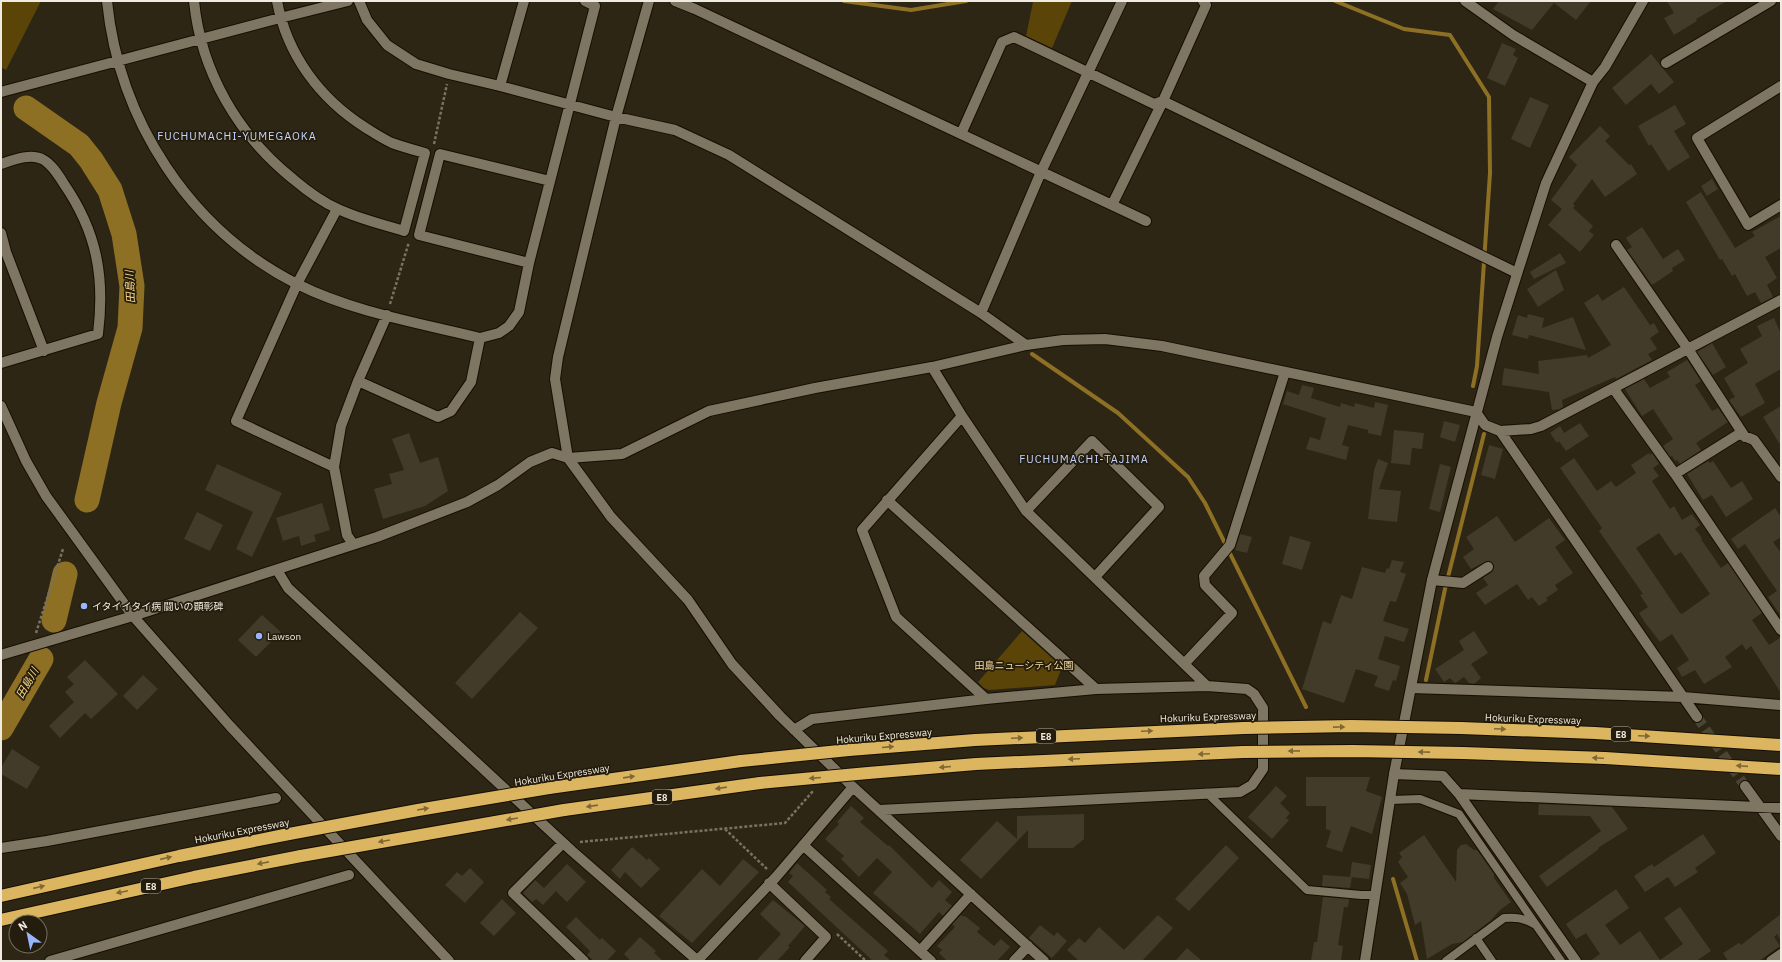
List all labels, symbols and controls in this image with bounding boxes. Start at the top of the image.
district label: FUCHUMACHI-YUMEGAOKA [157,129,317,143]
water label: 田島川 [122,269,138,304]
district label: FUCHUMACHI-TAJIMA [1019,452,1149,466]
place label: イタイイタイ病 闘いの顕彰碑 [92,600,224,613]
marker: イタイイタイ病 闘いの顕彰碑 [79,601,89,611]
place label: Lawson [267,630,301,643]
marker: Lawson [254,631,264,641]
park label: 田島ニューシティ公園 [974,659,1074,672]
water label: 田島川 [13,664,42,701]
street label: Hokuriku Expressway [1160,709,1256,725]
street label: Hokuriku Expressway [1485,711,1581,727]
one-way arrow [1333,723,1345,730]
street label: Hokuriku Expressway [836,725,932,747]
one-way arrow [1494,726,1506,733]
road number: E8 [1611,727,1631,741]
one-way arrow [1141,728,1153,735]
road number: E8 [1036,729,1056,743]
one-way arrow [1638,732,1650,739]
one-way arrow [1011,734,1023,741]
one-way arrow [882,744,894,751]
one-way arrow [1287,748,1300,754]
one-way arrow [1417,749,1430,755]
one-way arrow [1198,750,1210,757]
one-way arrow [1591,755,1604,761]
one-way arrow [1068,756,1080,763]
street label: Hokuriku Expressway [513,761,611,789]
one-way arrow [1736,762,1748,769]
one-way arrow [939,763,951,770]
one-way arrow [623,774,635,780]
one-way arrow [809,775,821,781]
one-way arrow [715,785,727,792]
road number: E8 [652,790,672,804]
one-way arrow [586,803,598,809]
one-way arrow [417,806,430,812]
street label: Hokuriku Expressway [194,815,290,847]
one-way arrow [506,816,518,822]
one-way arrow [377,838,390,844]
one-way arrow [160,855,172,861]
one-way arrow [257,861,269,867]
road number: E8 [141,879,161,893]
one-way arrow [33,884,45,890]
one-way arrow [116,890,128,896]
north arrow [8,914,48,954]
text: N [15,918,30,934]

